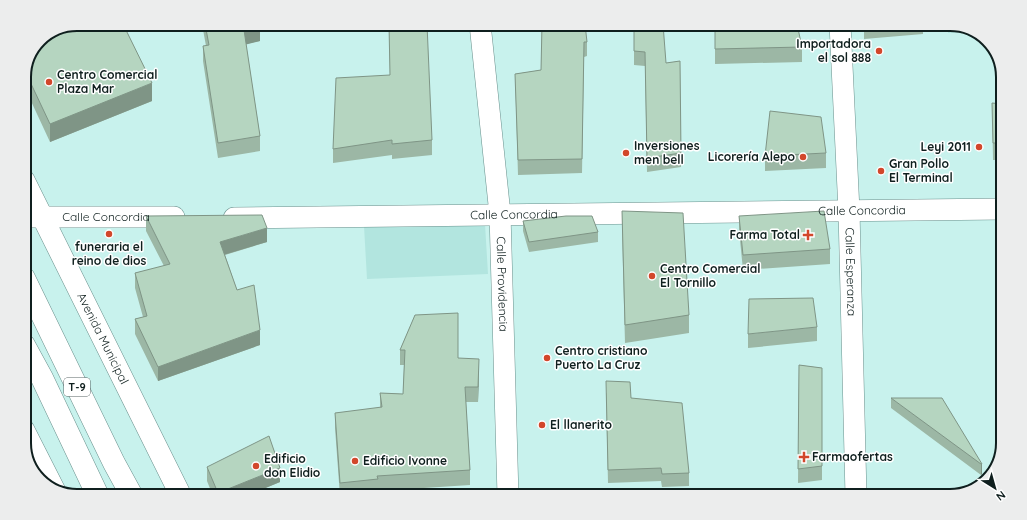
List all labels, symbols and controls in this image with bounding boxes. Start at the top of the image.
place label: Importadora el sol 888 [796,36,871,65]
marker: Importadora el sol 888 [874,46,884,56]
place label: Centro Comercial Plaza Mar [57,67,157,96]
marker: Centro Comercial Plaza Mar [44,77,54,87]
place label: Inversiones men bell [634,138,700,167]
place label: Leyi 2011 [920,139,971,154]
marker: Leyi 2011 [974,142,984,152]
marker: Inversiones men bell [621,148,631,158]
place label: Licorería Alepo [708,149,795,164]
marker: Licorería Alepo [798,152,808,162]
place label: Gran Pollo El Terminal [889,156,953,185]
marker: Gran Pollo El Terminal [876,166,886,176]
street label: Calle Concordia [818,202,906,218]
street label: Calle Concordia [470,206,558,222]
street label: Calle Concordia [62,209,150,224]
place label: Farma Total [730,227,800,242]
street label: Calle Esperanza [842,227,860,316]
marker: funeraria el reino de dios [104,229,114,239]
marker: Farma Total [803,230,813,240]
street label: Calle Providencia [494,236,511,332]
place label: funeraria el reino de dios [72,239,146,268]
place label: Centro Comercial El Tornillo [660,261,760,290]
marker: Centro Comercial El Tornillo [647,271,657,281]
street label: Avenida Municipal [74,290,132,387]
place label: Centro cristiano Puerto La Cruz [555,343,648,372]
marker: Centro cristiano Puerto La Cruz [542,353,552,363]
road number: T-9 [64,378,90,396]
place label: El llanerito [550,417,613,432]
marker: El llanerito [537,420,547,430]
place label: Farmaofertas [812,449,893,464]
place label: Edificio don Elidio [264,451,321,480]
marker: Farmaofertas [799,452,809,462]
place label: Edificio Ivonne [363,453,447,468]
marker: Edificio Ivonne [350,456,360,466]
marker: Edificio don Elidio [251,461,261,471]
north arrow [975,468,1015,508]
text: N [994,488,1008,504]

